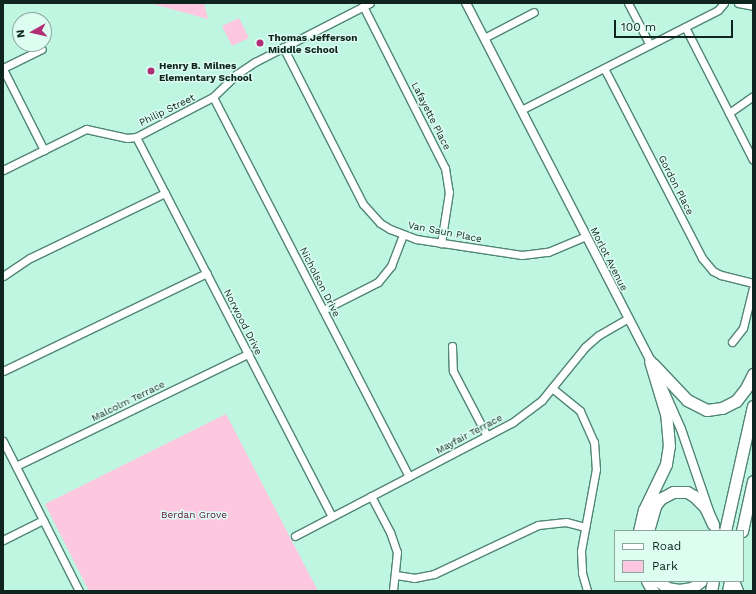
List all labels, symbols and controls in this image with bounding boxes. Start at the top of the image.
north arrow [12,12,52,52]
scale bar [616,12,735,38]
text: 100 m [621,20,656,34]
text: N [14,29,28,39]
place label: Thomas Jefferson Middle School [268,31,358,54]
marker: Thomas Jefferson Middle School [255,38,265,48]
place label: Henry B. Milnes Elementary School [159,59,252,82]
marker: Henry B. Milnes Elementary School [146,66,156,76]
street label: Lafayette Place [409,80,453,152]
street label: Philip Street [137,91,197,129]
street label: Gordon Place [656,153,696,217]
street label: Van Saun Place [407,219,483,245]
street label: Morlot Avenue [588,225,630,293]
street label: Nicholson Drive [297,245,343,319]
street label: Norwood Drive [221,287,265,357]
street label: Malcolm Terrace [89,378,167,424]
street label: Mayfair Terrace [433,411,505,457]
park label: Berdan Grove [161,509,227,521]
legend [614,530,744,582]
text: Road [652,539,681,553]
text: Park [652,559,678,573]

